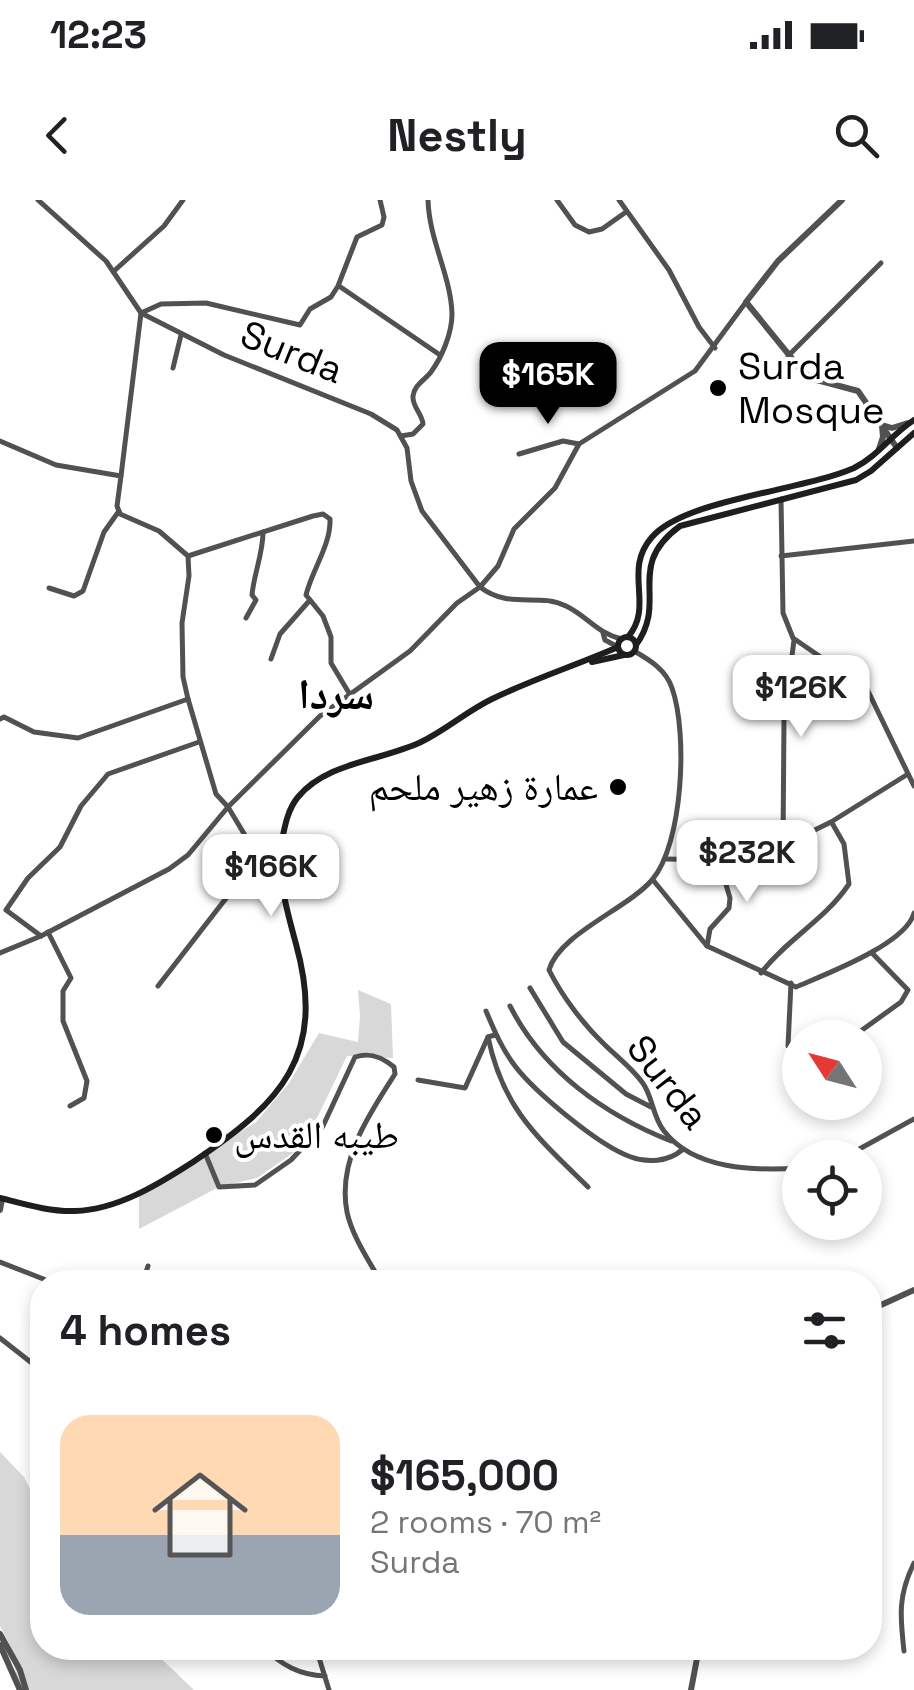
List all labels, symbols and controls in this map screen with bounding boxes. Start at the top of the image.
text: 12:23 [50,11,147,59]
text: Nestly [387,107,527,164]
icon: back [30,108,85,163]
icon: search [829,108,884,163]
street label: Surda [234,310,350,394]
pin: $165K [478,342,618,427]
place label: Surda Mosque [738,342,885,434]
text: $165K [502,354,594,394]
marker: Surda Mosque [707,377,729,399]
pin: $126K [731,655,871,740]
text: $126K [755,667,847,707]
district label: سردا [298,668,374,721]
place label: عمارة زهير ملحم [369,763,598,812]
marker: عمارة زهير ملحم [607,776,629,798]
pin: $232K [677,820,817,905]
text: $232K [699,832,795,872]
pin: $166K [201,834,341,919]
text: $166K [224,846,318,886]
north arrow [782,1020,882,1120]
map controls [782,1020,882,1240]
street label: Surda [616,1025,720,1139]
place label: طيبه القدس [234,1111,399,1159]
marker: طيبه القدس [203,1124,225,1146]
button: locate [782,1140,882,1240]
icon: filters [797,1303,852,1358]
text: 4 homes [60,1304,231,1357]
text: $165,000 [370,1449,559,1502]
icon: home [140,1455,260,1575]
text: 2 rooms · 70 m² [370,1502,601,1542]
text: Surda [370,1542,460,1582]

